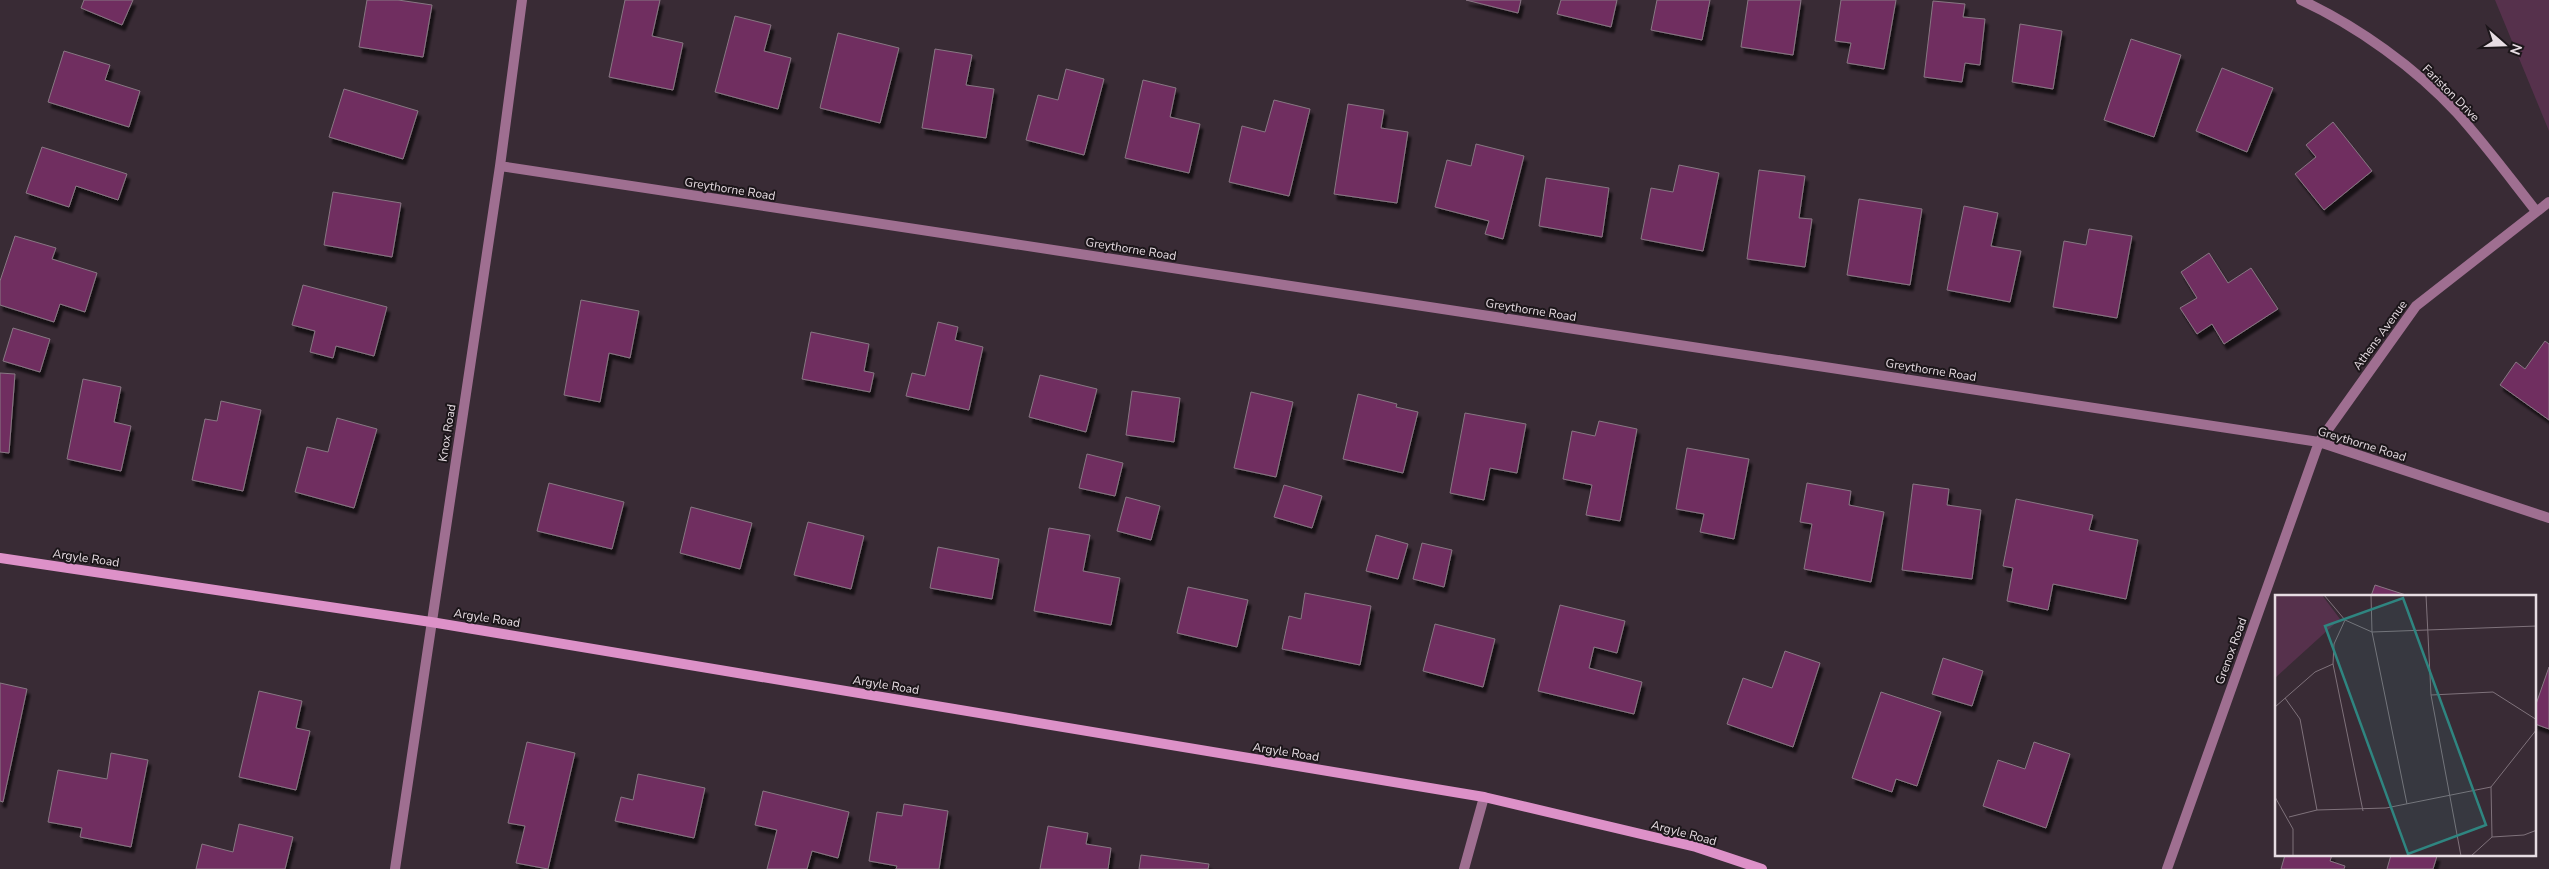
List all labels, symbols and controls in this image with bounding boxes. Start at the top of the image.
north arrow [2479,20,2529,70]
text: N [2505,41,2526,57]
street label: Fariston Drive [2419,61,2483,125]
street label: Greythorne Road [683,174,777,204]
street label: Greythorne Road [1084,234,1178,264]
street label: Greythorne Road [1484,295,1578,325]
street label: Athens Avenue [2349,297,2411,373]
street label: Greythorne Road [1884,355,1978,385]
street label: Knox Road [435,403,459,463]
street label: Greythorne Road [2316,423,2408,465]
street label: Argyle Road [52,545,120,571]
inset map [2275,595,2536,856]
street label: Argyle Road [453,605,521,631]
street label: Grenox Road [2212,615,2250,687]
street label: Argyle Road [852,672,920,698]
street label: Argyle Road [1252,739,1320,765]
street label: Argyle Road [1650,817,1718,849]

